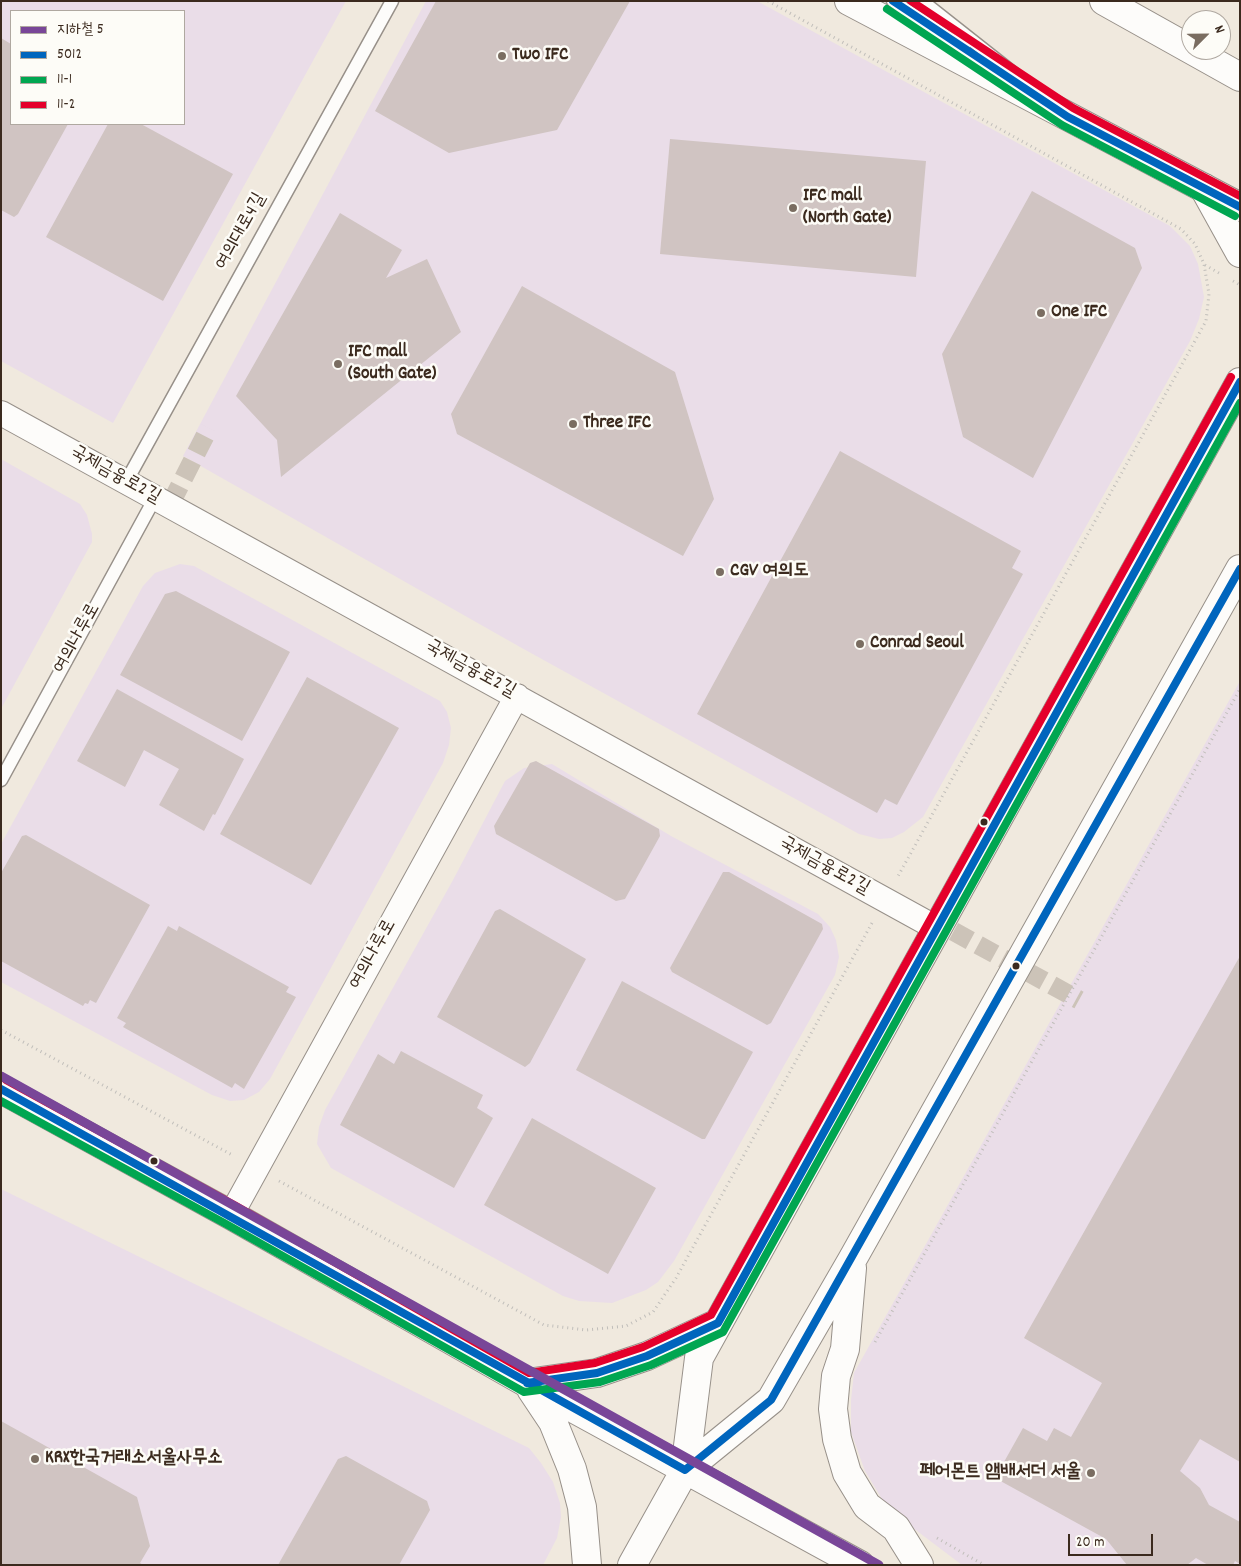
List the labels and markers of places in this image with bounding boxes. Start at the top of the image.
place label: Two IFC [512,45,568,67]
marker: Two IFC [496,50,508,62]
place label: IFC mall (North Gate) [803,186,891,230]
marker: IFC mall (North Gate) [787,202,799,214]
place label: One IFC [1051,302,1107,324]
marker: One IFC [1035,307,1047,319]
place label: IFC mall (South Gate) [348,342,436,386]
marker: IFC mall (South Gate) [332,358,344,370]
place label: Three IFC [583,413,651,435]
marker: Three IFC [567,418,579,430]
place label: CGV 여의도 [730,561,808,583]
marker: CGV 여의도 [714,566,726,578]
place label: Conrad Seoul [870,633,964,655]
marker: Conrad Seoul [854,638,866,650]
unlabelled marker [979,817,989,827]
unlabelled marker [1011,961,1021,971]
unlabelled marker [149,1156,159,1166]
place label: KRX한국거래소서울사무소 [45,1448,223,1470]
marker: KRX한국거래소서울사무소 [29,1453,41,1465]
place label: 페어몬트 앰배서더 서울 [919,1462,1081,1484]
marker: 페어몬트 앰배서더 서울 [1085,1467,1097,1479]

